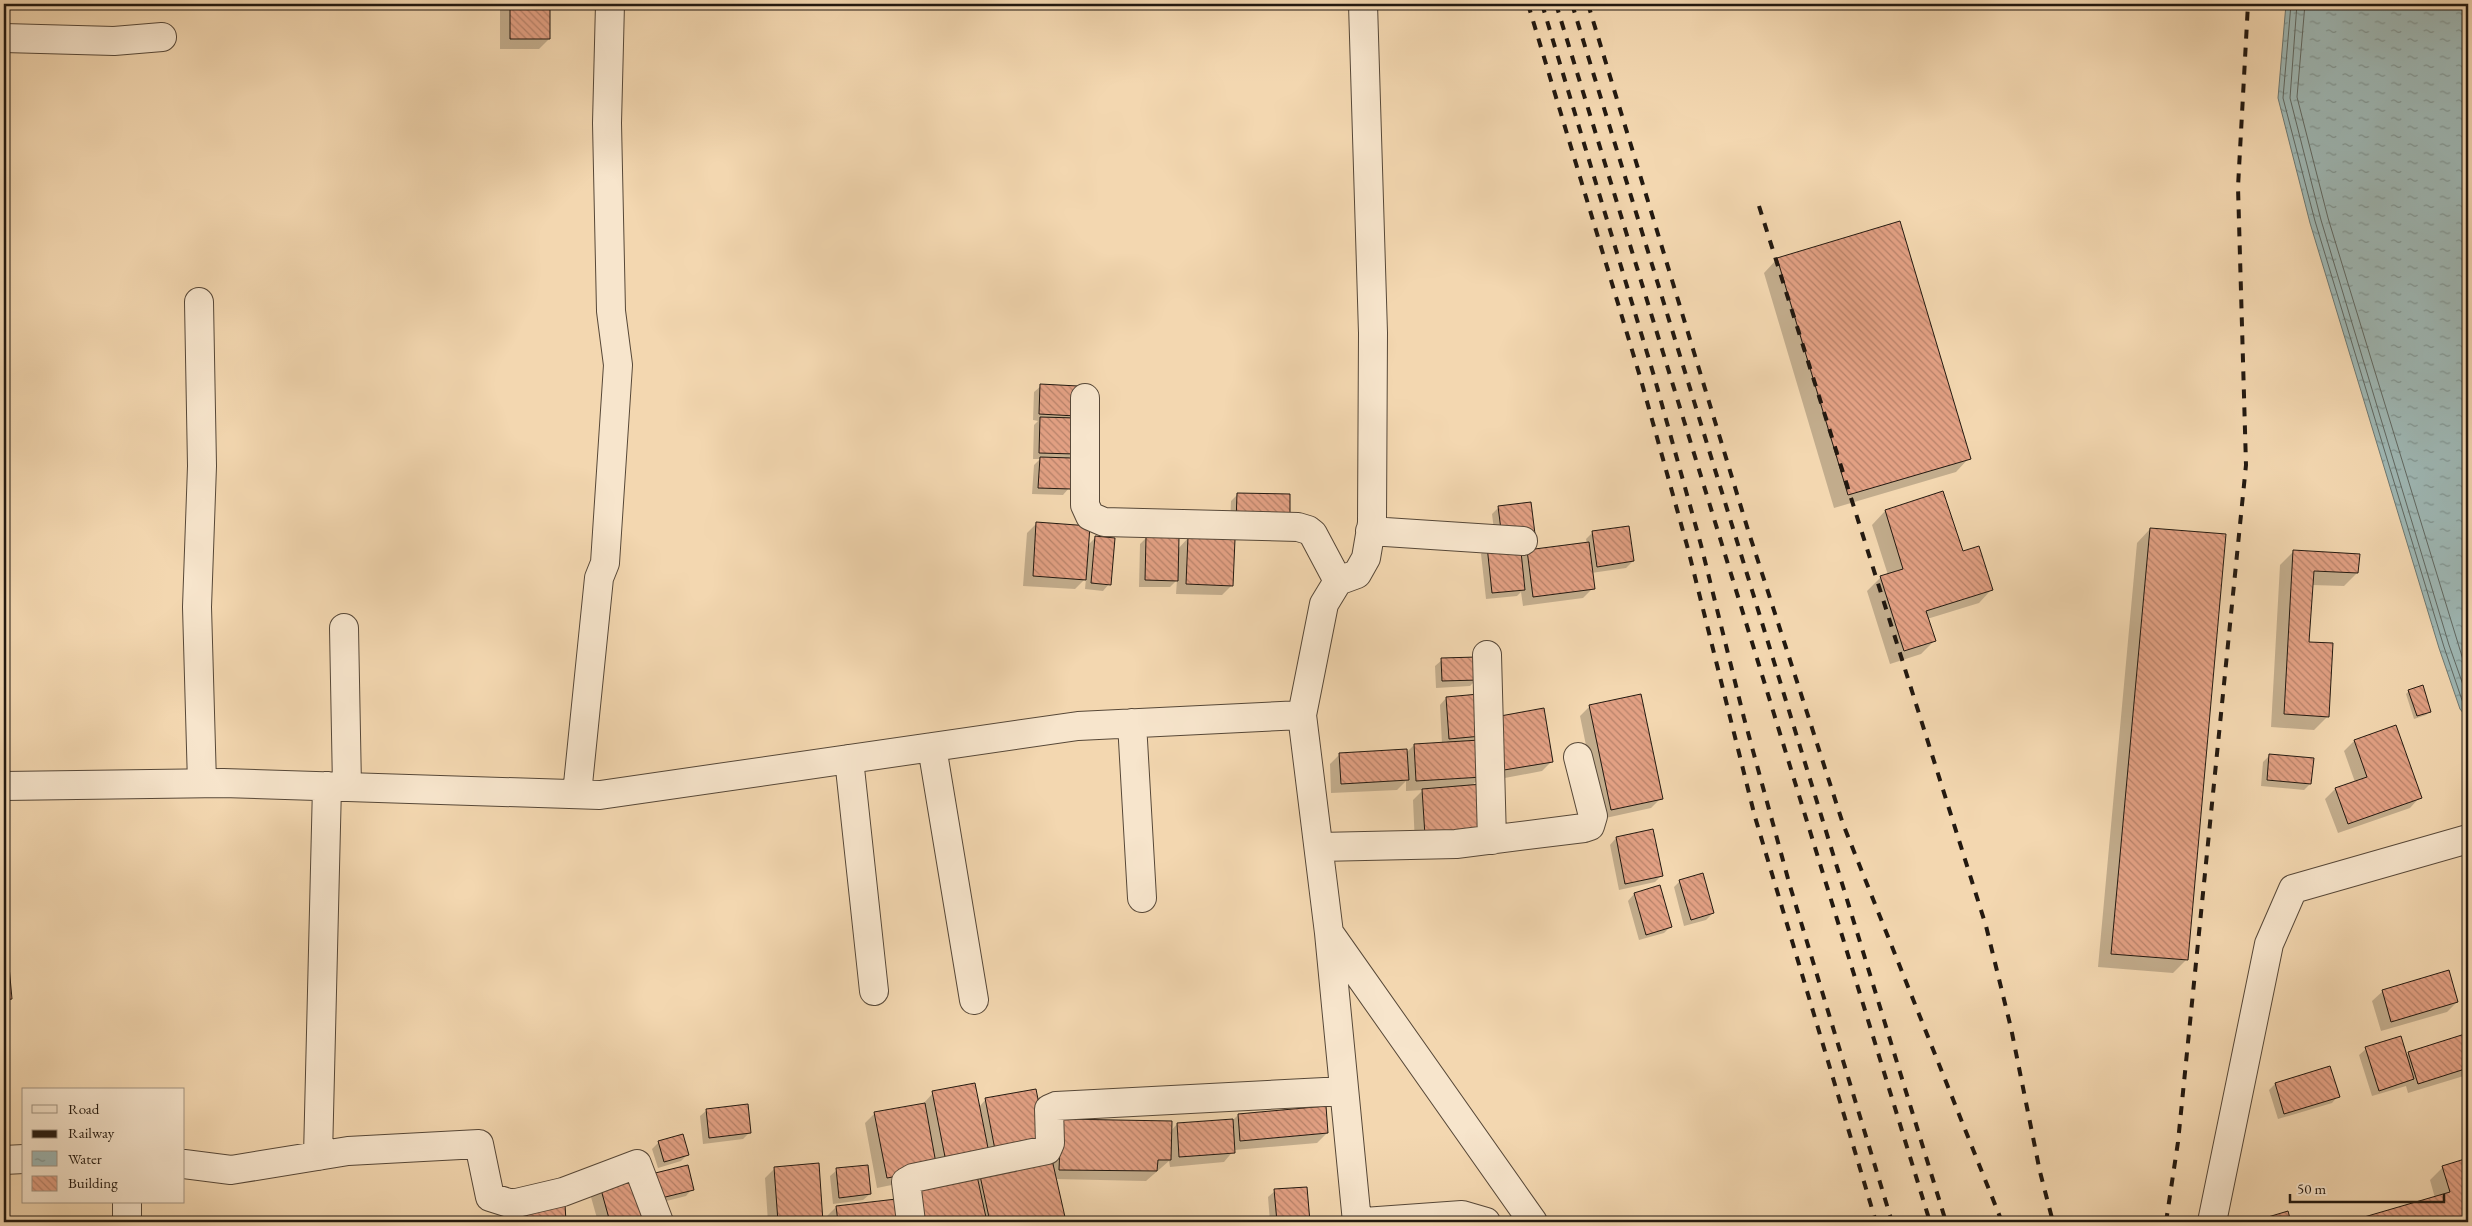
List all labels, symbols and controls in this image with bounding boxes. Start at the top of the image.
legend [22,1088,185,1204]
text: Road [68,1099,100,1118]
text: Railway [68,1123,115,1142]
text: Water [68,1149,102,1168]
scale bar [2290,1171,2443,1203]
text: Building [68,1173,118,1192]
text: 50 m [2297,1179,2326,1198]

